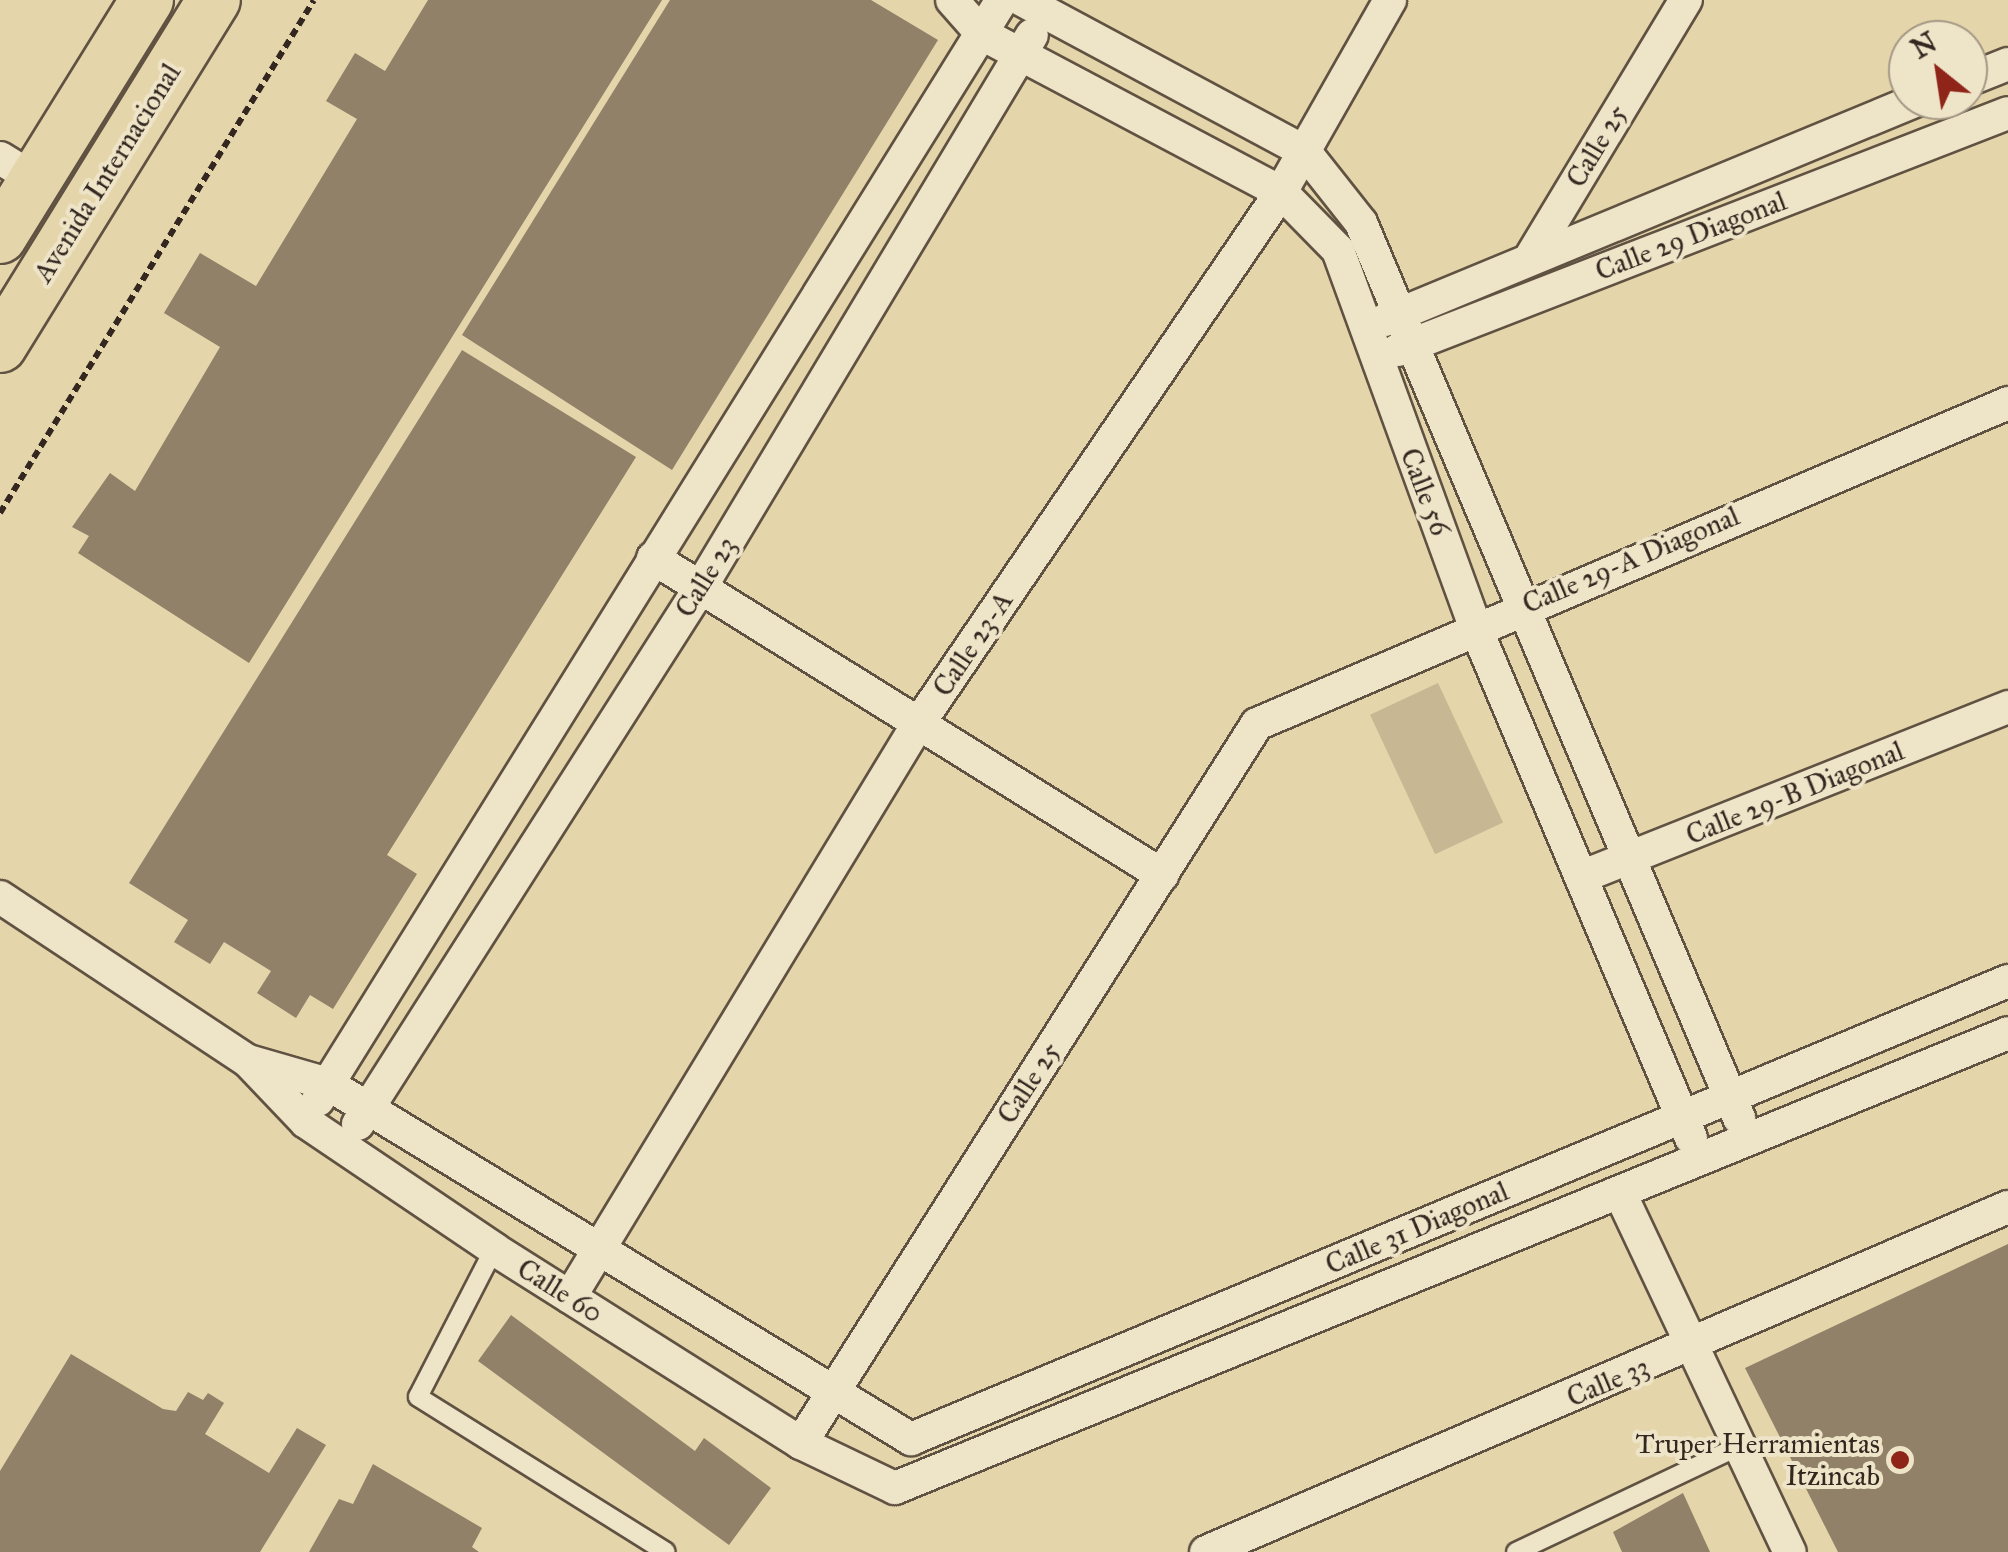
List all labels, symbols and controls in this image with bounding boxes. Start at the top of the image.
north arrow [1888,20,1988,120]
text: N [1905,24,1943,66]
street label: Avenida Internacional [26,57,188,289]
street label: Calle 25 [1559,99,1635,193]
street label: Calle 29 Diagonal [1591,184,1791,288]
street label: Calle 56 [1393,443,1457,541]
street label: Calle 29-A Diagonal [1517,499,1745,621]
street label: Calle 23 [668,531,744,623]
street label: Calle 23-A [926,585,1020,703]
street label: Calle 29-B Diagonal [1681,734,1909,852]
street label: Calle 25 [990,1036,1068,1130]
street label: Calle 31 Diagonal [1320,1174,1514,1282]
street label: Calle 60 [511,1252,609,1330]
street label: Calle 33 [1562,1350,1654,1414]
place label: Truper Herramientas Itzincab [1636,1427,1880,1493]
marker: Truper Herramientas Itzincab [1889,1449,1911,1471]

